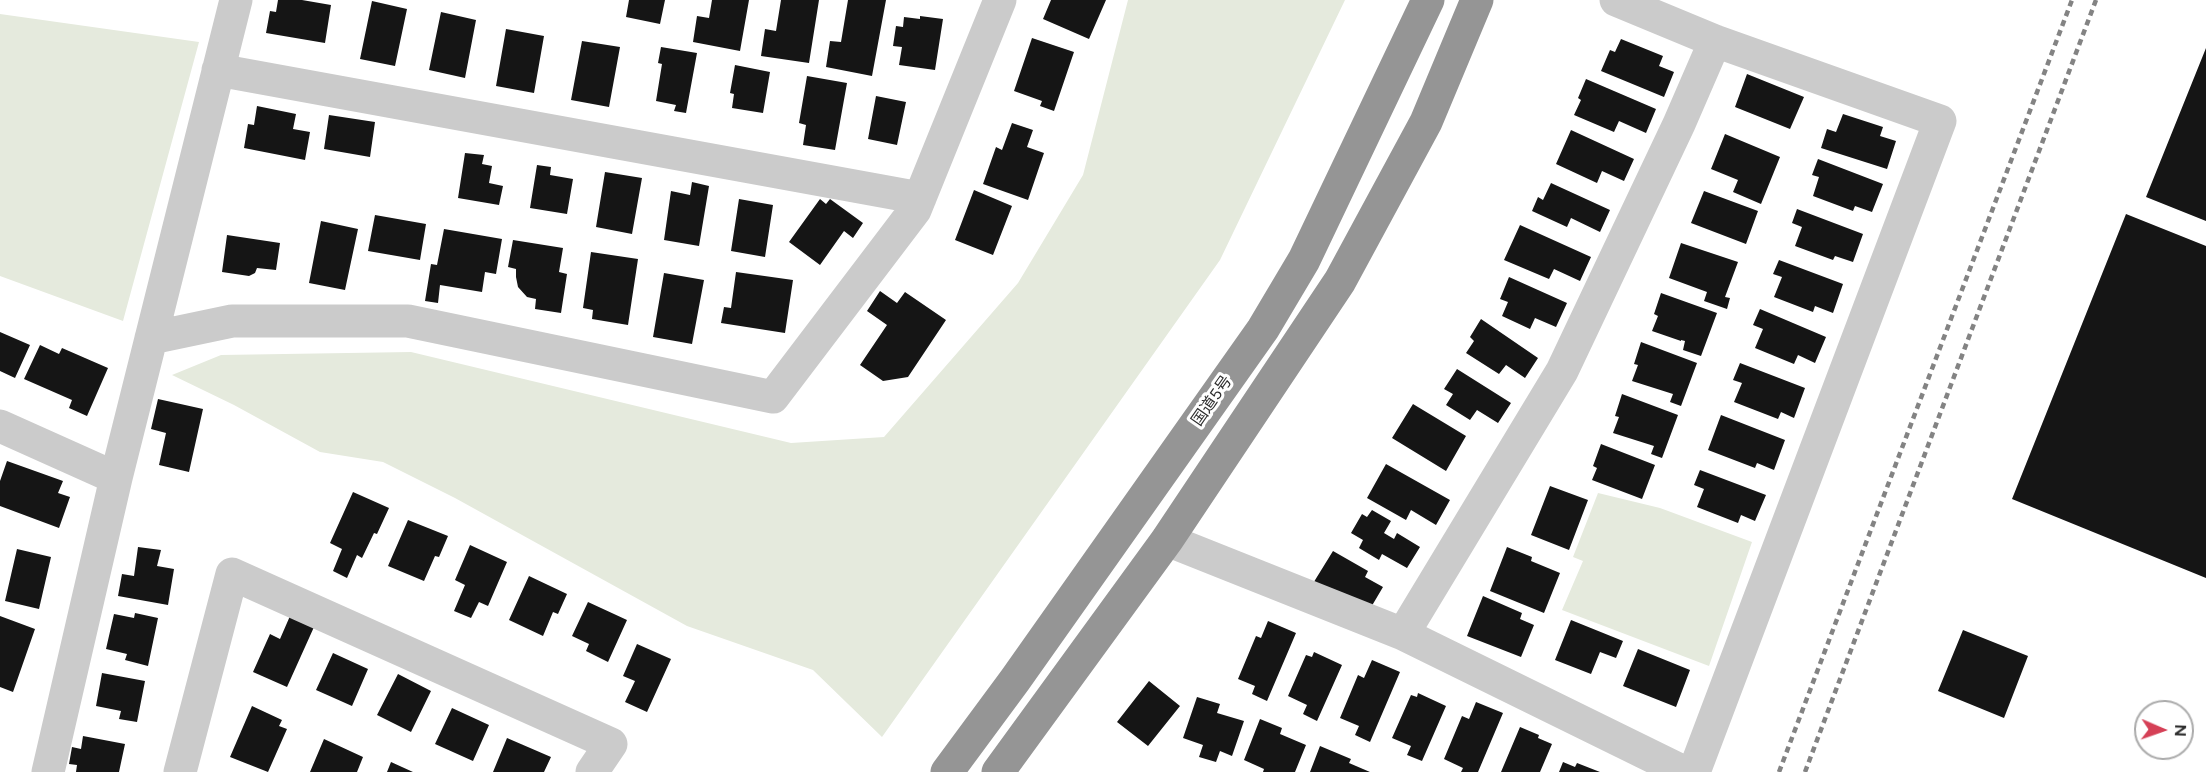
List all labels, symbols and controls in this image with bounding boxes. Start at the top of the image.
street label: 国道5号 [1188,372,1236,430]
north arrow [2134,700,2194,760]
text: N [2171,724,2190,737]

